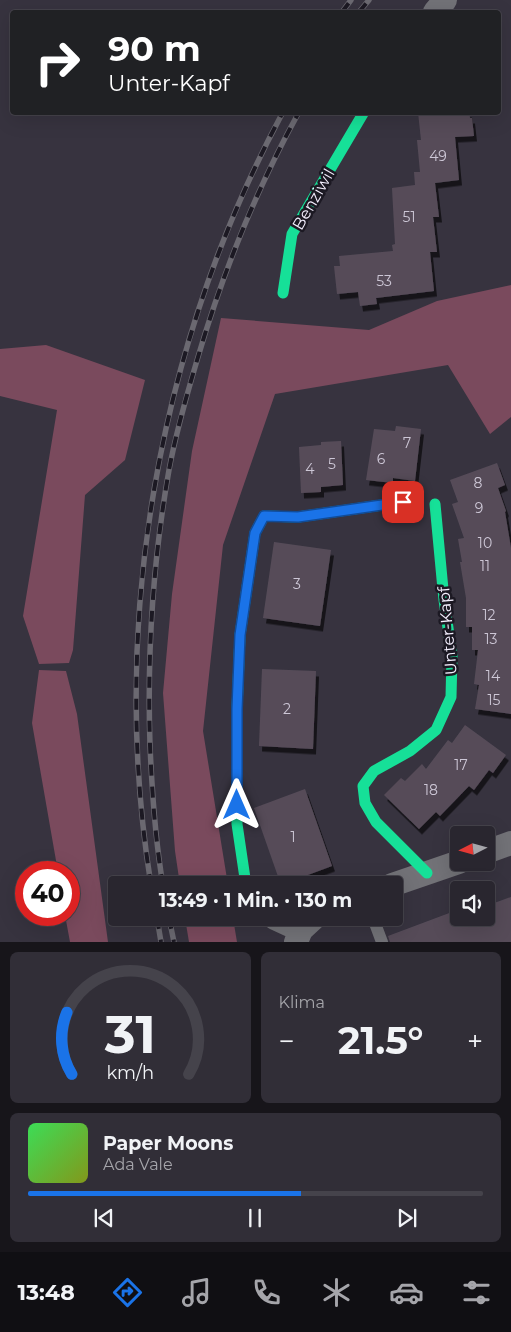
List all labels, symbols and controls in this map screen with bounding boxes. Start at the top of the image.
text: 90 m [108,27,201,70]
icon: right [25,30,90,95]
text: Unter-Kapf [108,70,230,97]
house number: 49 [429,147,447,165]
street label: Benziwil [288,165,339,233]
house number: 51 [403,208,415,226]
house number: 53 [376,272,392,290]
house number: 7 [403,434,411,452]
house number: 6 [377,450,386,468]
house number: 5 [328,455,336,473]
house number: 4 [305,460,315,478]
house number: 8 [474,474,483,492]
pin [382,481,424,523]
icon: arrive [389,488,417,516]
house number: 9 [475,499,483,517]
house number: 10 [478,534,492,552]
house number: 11 [480,557,490,575]
house number: 3 [293,575,301,593]
street label: Unter-Kapf [434,585,461,676]
house number: 12 [482,606,496,624]
house number: 13 [485,630,498,648]
house number: 14 [486,667,501,685]
house number: 15 [488,691,501,709]
house number: 2 [283,700,291,718]
house number: 17 [454,756,468,774]
position arrow [210,778,262,830]
house number: 18 [424,781,438,799]
north arrow [450,826,495,871]
map controls [450,826,495,926]
house number: 1 [290,828,296,846]
speed limit sign: 40 [15,861,80,926]
button: sound [450,881,495,926]
text: 13:49 · 1 Min. · 130 m [159,889,352,912]
text: Klima [279,993,325,1012]
text: 31 [104,1003,156,1066]
text: 21.5° [338,1017,424,1064]
text: − [279,1024,295,1058]
text: + [467,1024,483,1058]
text: km/h [106,1062,154,1083]
text: Paper Moons [103,1132,233,1155]
text: Ada Vale [103,1155,173,1174]
icon: previous [90,1204,118,1232]
icon: pause [241,1204,269,1232]
icon: next [393,1204,421,1232]
icon: directions [110,1275,145,1310]
icon: music [179,1275,214,1310]
icon: phone [249,1275,284,1310]
icon: climate [319,1275,354,1310]
icon: car [389,1275,424,1310]
icon: filters [459,1275,494,1310]
text: 13:48 [17,1279,75,1306]

